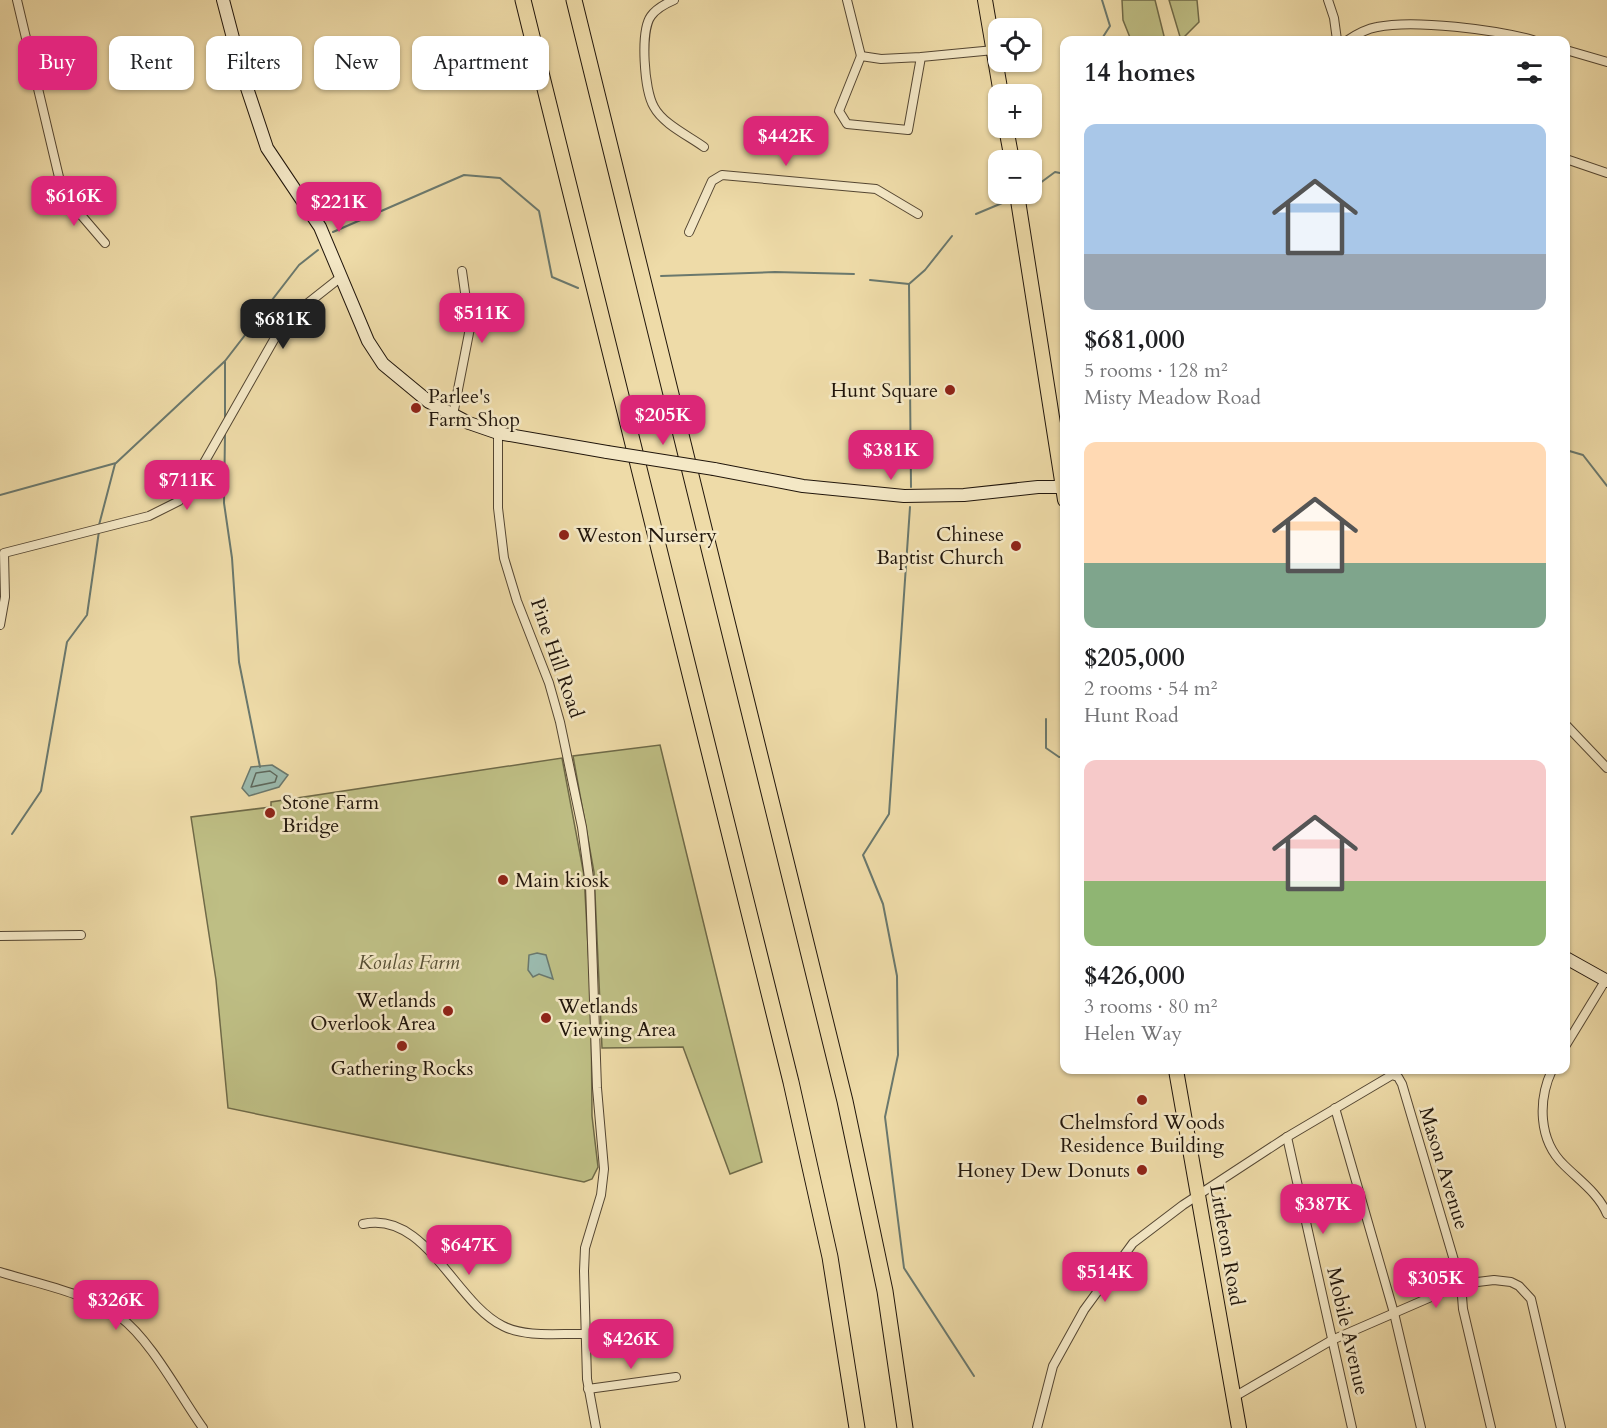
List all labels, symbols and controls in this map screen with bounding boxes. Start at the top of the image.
map controls [988,18,1042,204]
button: locate [988,18,1042,72]
chip: Buy [18,36,97,90]
chip: Rent [109,36,194,90]
chip: Filters [206,36,302,90]
chip: New [314,36,400,90]
chip: Apartment [412,36,549,90]
text: 14 homes [1084,55,1195,90]
icon: filters [1513,56,1546,89]
button: + [988,84,1042,138]
pin: $442K [744,116,828,167]
text: $442K [757,122,815,149]
button: − [988,150,1042,204]
icon: home [1261,163,1369,271]
pin: $616K [32,176,116,227]
text: $616K [45,182,103,209]
pin: $221K [297,182,381,233]
text: $221K [310,188,368,215]
pin: $511K [440,293,524,344]
pin: $681K [241,299,325,350]
text: $511K [453,299,511,326]
text: $681K [254,305,312,332]
text: $681,000 [1084,322,1185,357]
text: 5 rooms · 128 m² [1084,357,1228,384]
place label: Hunt Square [831,377,938,404]
place label: Parlee's Farm Shop [428,383,520,433]
marker: Hunt Square [943,383,957,397]
text: Misty Meadow Road [1084,384,1261,411]
pin: $205K [621,395,705,446]
marker: Parlee's Farm Shop [409,401,423,415]
text: $205K [634,401,692,428]
pin: $381K [849,430,933,481]
text: $381K [862,436,920,463]
pin: $711K [145,460,229,511]
text: $711K [158,466,216,493]
icon: home [1261,481,1369,589]
place label: Chinese Baptist Church [876,521,1004,571]
place label: Weston Nursery [575,522,717,549]
marker: Weston Nursery [557,528,571,542]
marker: Chinese Baptist Church [1009,539,1023,553]
street label: Pine Hill Road [524,594,590,722]
text: $205,000 [1084,640,1185,675]
text: 2 rooms · 54 m² [1084,675,1217,702]
text: Hunt Road [1084,702,1179,729]
place label: Stone Farm Bridge [282,789,379,839]
icon: home [1261,799,1369,907]
marker: Stone Farm Bridge [263,806,277,820]
place label: Main kiosk [515,867,610,894]
marker: Main kiosk [496,873,510,887]
park label: Koulas Farm [358,949,460,976]
text: $426,000 [1084,958,1185,993]
place label: Wetlands Overlook Area [310,987,436,1037]
place label: Wetlands Viewing Area [557,993,677,1043]
text: 3 rooms · 80 m² [1084,993,1217,1020]
marker: Wetlands Overlook Area [441,1004,455,1018]
marker: Wetlands Viewing Area [539,1011,553,1025]
text: Helen Way [1084,1020,1182,1047]
marker: Gathering Rocks [395,1039,409,1053]
place label: Gathering Rocks [331,1055,473,1082]
marker: Chelmsford Woods Residence Building [1135,1093,1149,1107]
street label: Mason Avenue [1413,1104,1475,1232]
place label: Chelmsford Woods Residence Building [1059,1109,1225,1159]
place label: Honey Dew Donuts [957,1157,1130,1184]
marker: Honey Dew Donuts [1135,1163,1149,1177]
street label: Littleton Road [1203,1182,1251,1308]
pin: $387K [1281,1184,1365,1235]
text: $387K [1294,1190,1352,1217]
pin: $647K [427,1225,511,1276]
text: $647K [440,1231,498,1258]
pin: $514K [1063,1252,1147,1303]
text: $514K [1076,1258,1134,1285]
pin: $305K [1394,1258,1478,1309]
street label: Mobile Avenue [1320,1264,1376,1398]
text: $305K [1407,1264,1465,1291]
pin: $326K [74,1280,158,1331]
text: $326K [87,1286,145,1313]
pin: $426K [589,1319,673,1370]
text: $426K [602,1325,660,1352]

